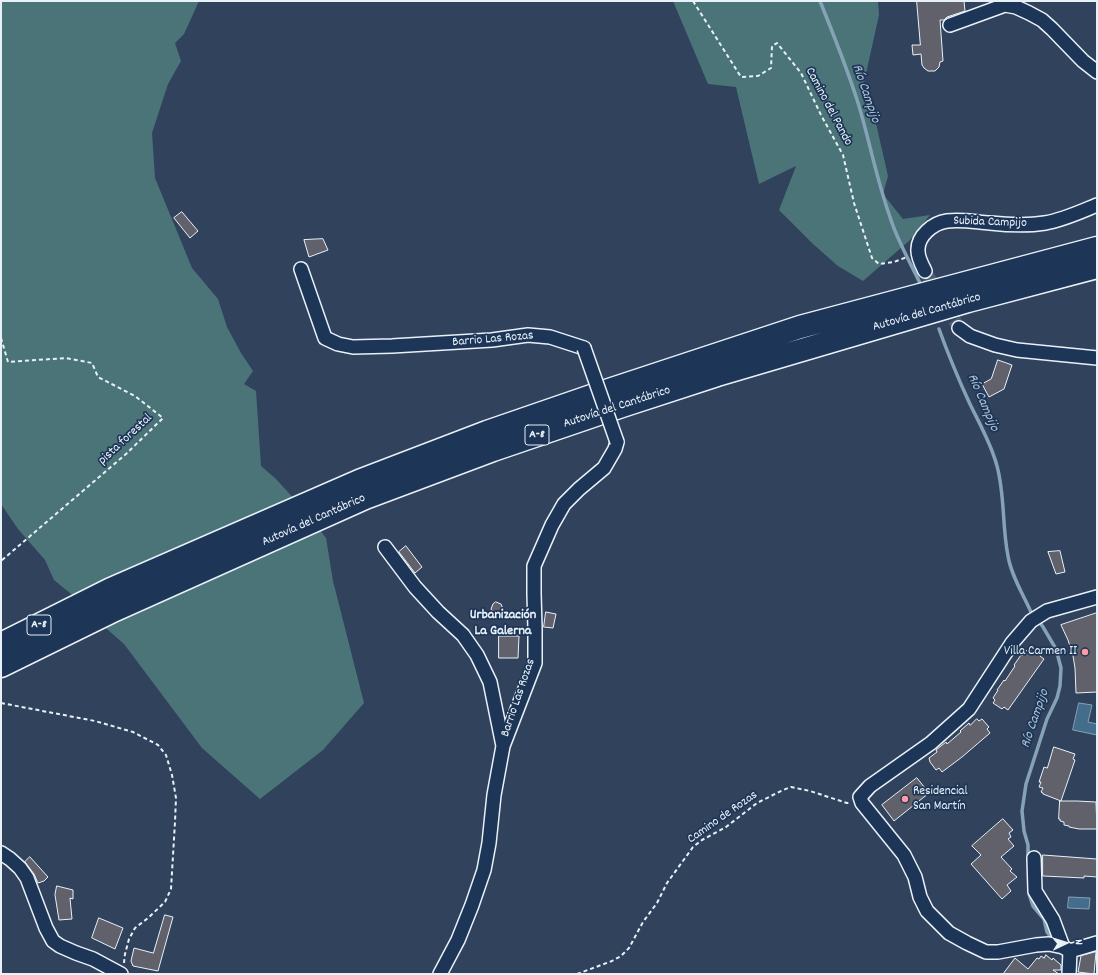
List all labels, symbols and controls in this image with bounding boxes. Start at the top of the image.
water label: Río Campijo [847,63,883,125]
street label: Camino del Pando [801,65,855,149]
street label: Subida Campijo [953,214,1027,232]
street label: Autovía del Cantábrico [871,290,983,336]
street label: Barrio Las Rozas [452,329,534,351]
water label: Río Campijo [962,372,1002,434]
street label: Autovía del Cantábrico [561,383,673,433]
street label: pista forestal [96,411,156,469]
road number: A-8 [525,425,549,445]
street label: Autovía del Cantábrico [260,491,368,551]
district label: Urbanización La Galerna [470,608,536,640]
road number: A-8 [27,615,51,635]
place label: Villa Carmen II [1004,644,1077,660]
marker: Villa Carmen II [1080,647,1090,657]
street label: Barrio Las Rozas [498,657,540,739]
water label: Río Campijo [1018,688,1054,750]
place label: Residencial San Martín [913,784,968,815]
street label: Camino de Rozas [685,788,761,848]
marker: Residencial San Martín [900,794,910,804]
north arrow [1046,923,1086,963]
text: N [1070,939,1086,945]

